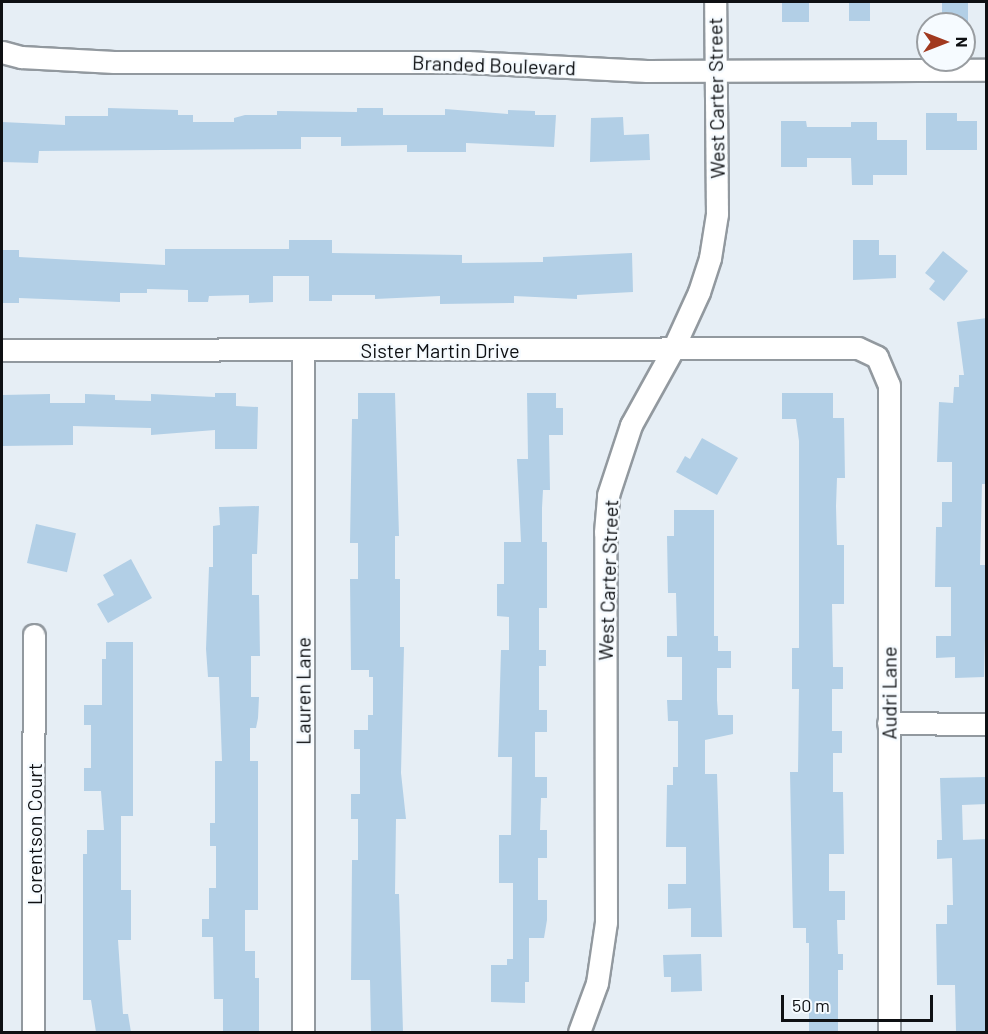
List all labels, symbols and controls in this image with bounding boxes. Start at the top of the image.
north arrow [916,12,976,72]
street label: West Carter Street [703,17,729,179]
text: N [953,37,972,47]
street label: Branded Boulevard [412,50,576,80]
street label: Sister Martin Drive [360,338,520,362]
street label: West Carter Street [593,499,623,661]
street label: Lauren Lane [291,637,315,745]
street label: Audri Lane [877,646,901,740]
street label: Lorentson Court [22,763,46,905]
scale bar [784,983,936,1021]
text: 50 m [792,994,830,1016]

